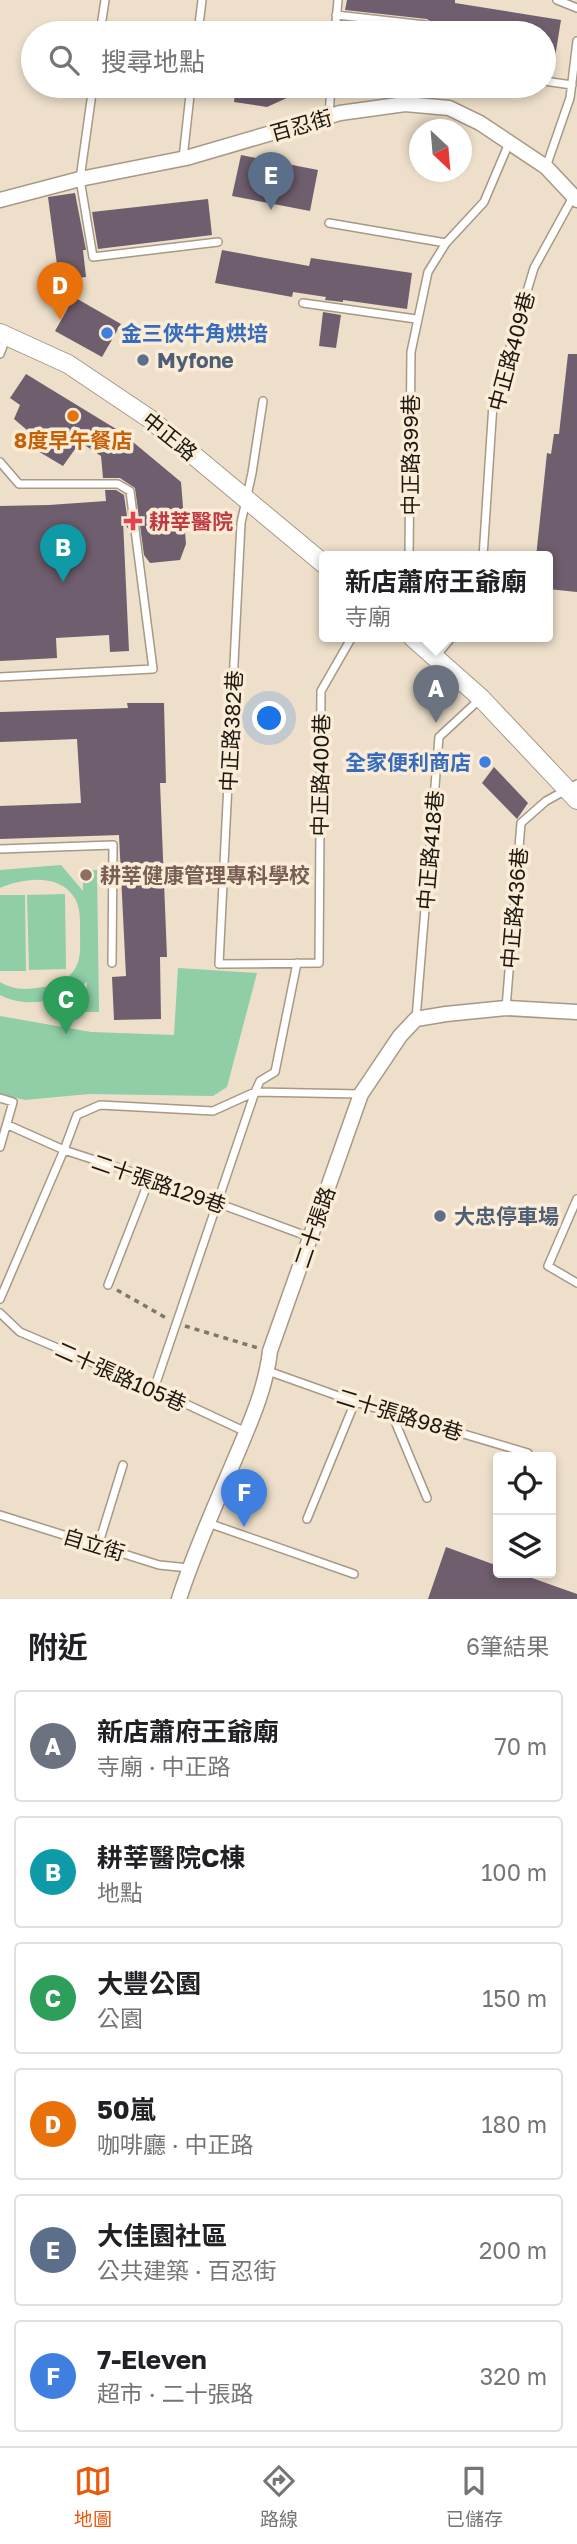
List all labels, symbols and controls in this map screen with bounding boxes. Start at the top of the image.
search box [21,21,556,98]
icon: search [45,41,83,79]
text: 搜尋地點 [101,46,205,77]
street label: 百忍街 [267,104,335,146]
north arrow [409,119,472,182]
pin: E [248,152,294,210]
pin: D [37,262,83,320]
street label: 中正路409巷 [483,288,539,414]
place label: 金三俠牛角烘培 [121,320,268,346]
marker: 金三俠牛角烘培 [99,325,115,341]
place label: Myfone [157,347,234,373]
marker: Myfone [135,352,151,368]
street label: 中正路399巷 [397,394,423,516]
street label: 中正路 [137,406,203,466]
marker: 8度早午餐店 [65,408,81,424]
place label: 8度早午餐店 [14,427,132,453]
place label: 耕莘醫院 [149,508,233,534]
marker: 耕莘醫院 [123,511,143,531]
pin: B [40,524,86,582]
popup [319,551,553,642]
text: 新店蕭府王爺廟 [345,566,527,597]
text: 寺廟 [345,602,391,630]
pin: A [413,665,459,723]
street label: 中正路382巷 [215,670,247,792]
your location [252,701,286,735]
street label: 中正路400巷 [306,713,334,837]
place label: 全家便利商店 [345,749,471,775]
marker: 全家便利商店 [477,754,493,770]
street label: 中正路418巷 [412,789,448,911]
street label: 中正路436巷 [496,846,532,970]
place label: 耕莘健康管理專科學校 [100,862,310,888]
marker: 耕莘健康管理專科學校 [78,867,94,883]
pin: C [43,976,89,1034]
street label: 二十張路129巷 [89,1148,229,1218]
street label: 二十張路 [288,1183,340,1271]
place label: 大忠停車場 [454,1203,559,1229]
marker: 大忠停車場 [432,1208,448,1224]
street label: 二十張路105巷 [52,1336,190,1416]
street label: 二十張路98巷 [334,1382,466,1446]
map controls [493,1452,556,1578]
button: locate [493,1452,556,1515]
pin: F [221,1469,267,1527]
button: layers [493,1515,556,1578]
street label: 自立街 [60,1522,128,1566]
text: 附近 [28,1629,88,1665]
text: 6筆結果 [466,1632,549,1660]
text: 新店蕭府王爺廟 [97,1716,279,1747]
text: A [45,1732,61,1760]
text: 70 m [494,1732,547,1760]
text: 寺廟 · 中正路 [97,1752,230,1780]
text: 耕莘醫院C棟 [97,1842,245,1873]
text: B [45,1858,61,1886]
text: 100 m [481,1858,547,1886]
text: 地點 [97,1878,143,1906]
text: 大豐公園 [97,1968,201,1999]
text: C [45,1984,61,2012]
text: 150 m [482,1984,547,2012]
text: 公園 [97,2004,143,2032]
text: 50嵐 [97,2094,156,2125]
text: D [45,2110,61,2138]
text: 180 m [481,2110,547,2138]
text: 咖啡廳 · 中正路 [97,2130,253,2158]
text: 大佳園社區 [97,2220,227,2251]
text: E [46,2236,60,2264]
text: 200 m [479,2236,547,2264]
text: 公共建築 · 百忍街 [97,2256,276,2284]
text: 7-Eleven [97,2344,207,2375]
text: F [46,2362,60,2390]
text: 320 m [480,2362,547,2390]
text: 超市 · 二十張路 [97,2379,253,2407]
tab: 地圖 [74,2462,112,2531]
tab: 路線 [260,2462,298,2531]
tab: 已儲存 [446,2462,503,2531]

